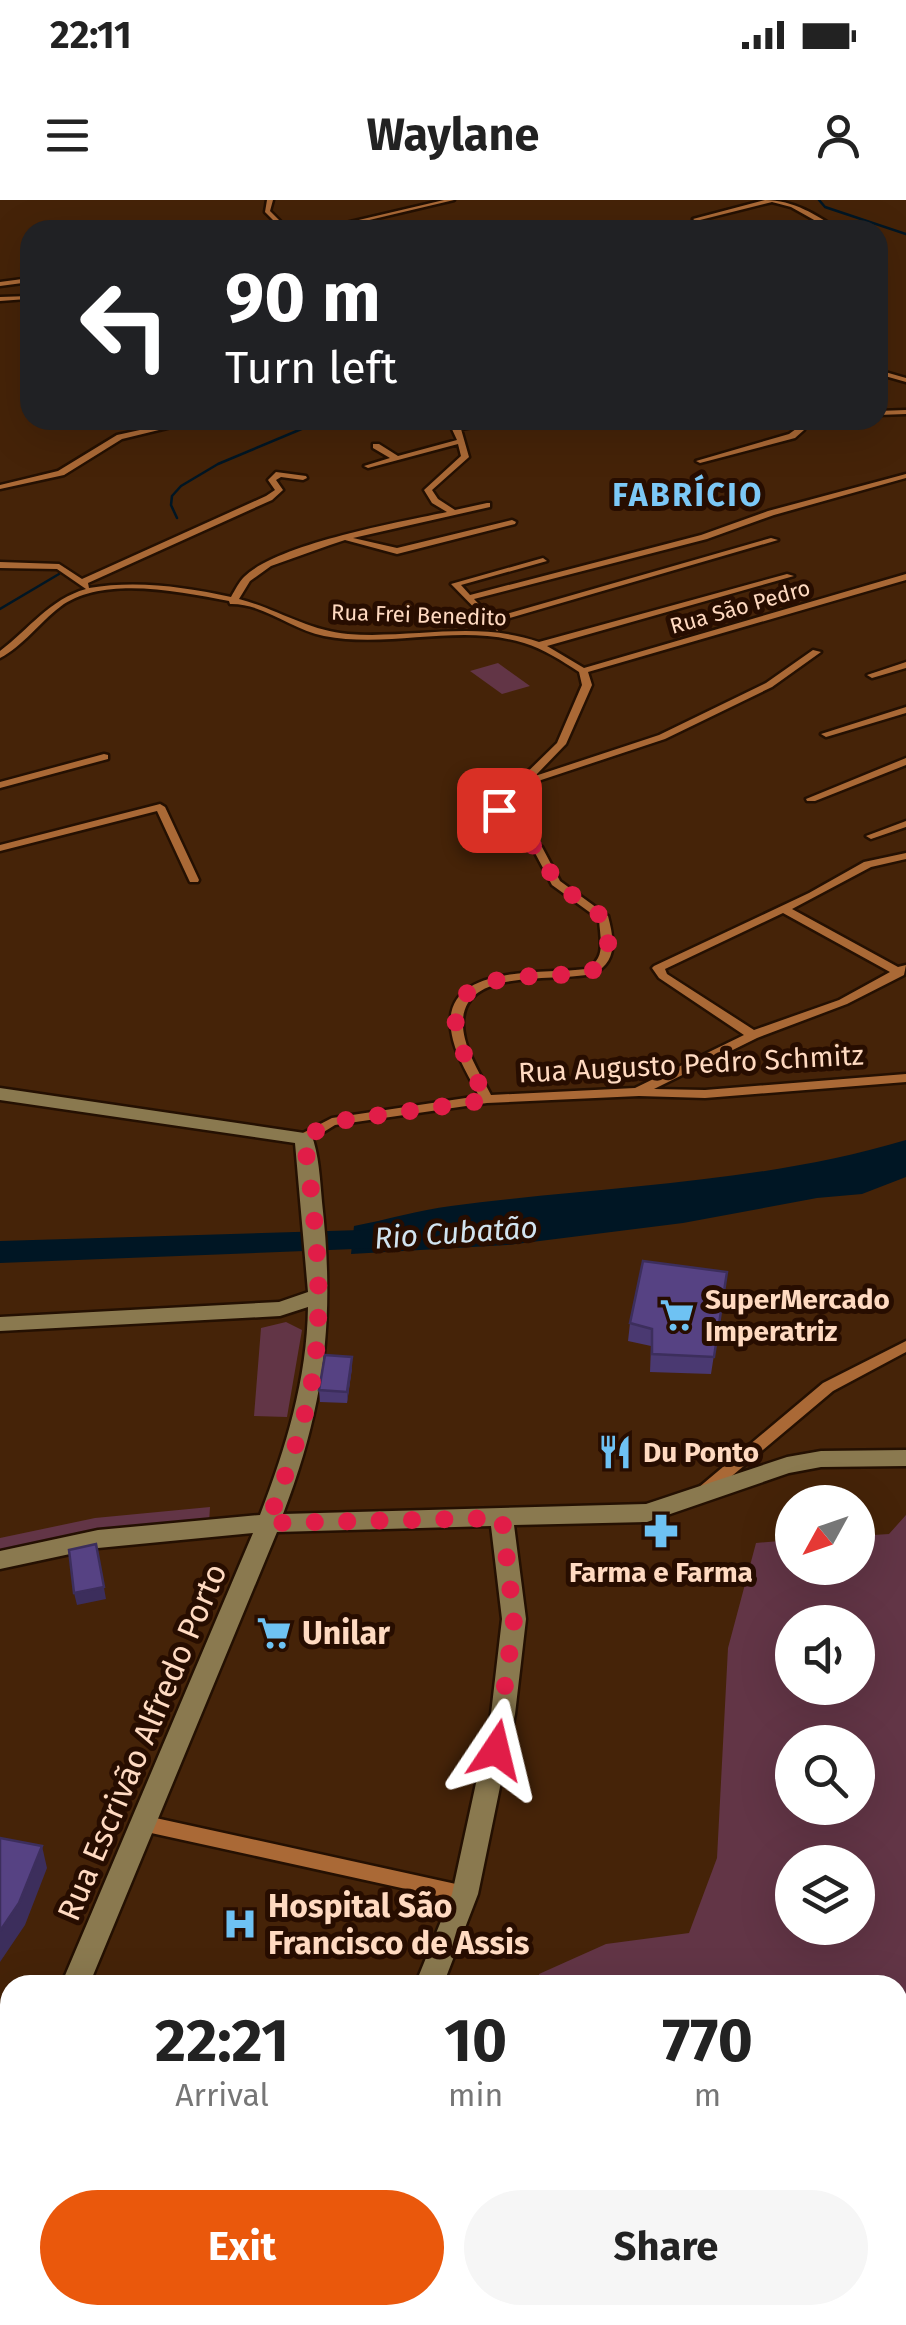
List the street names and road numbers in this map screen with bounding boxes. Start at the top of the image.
street label: Rua São Pedro [667,574,813,640]
street label: Rua Frei Benedito [331,598,507,632]
street label: Rua Augusto Pedro Schmitz [517,1038,865,1090]
street label: Rua Escrivão Alfredo Porto [49,1558,235,1926]

